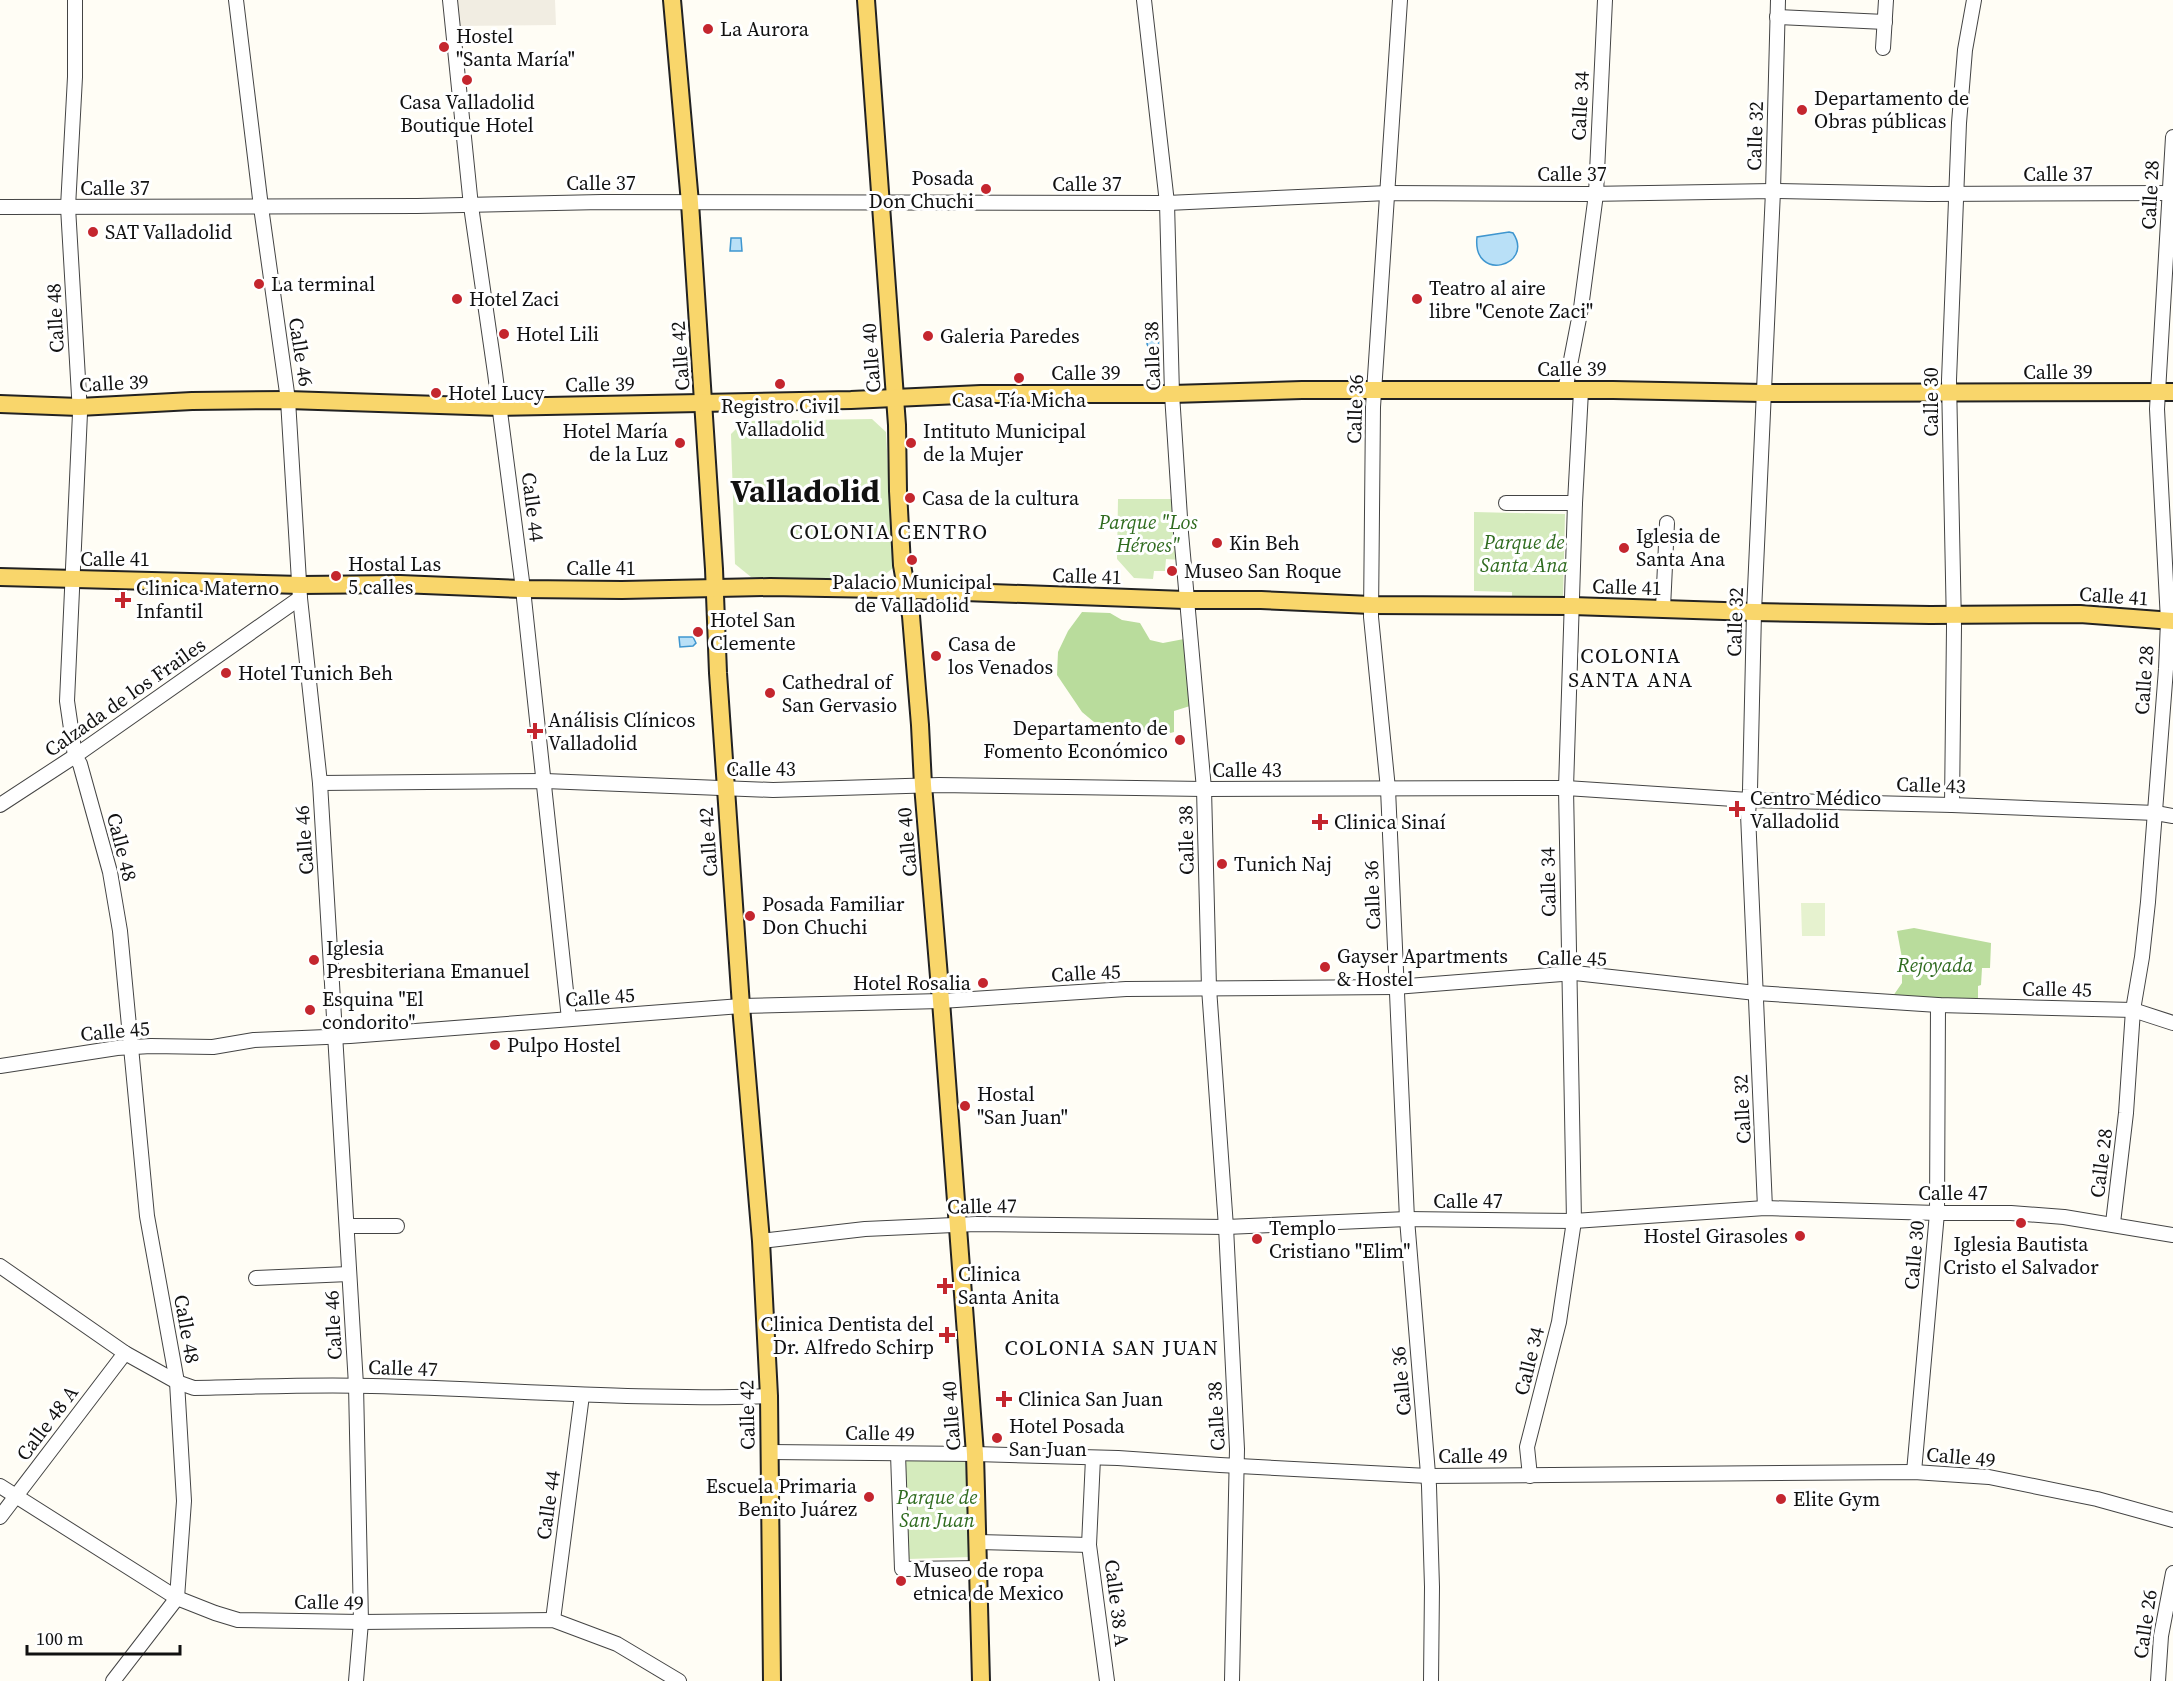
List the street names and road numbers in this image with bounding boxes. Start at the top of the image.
street label: Calle 34 [1564,71,1596,141]
street label: Calle 32 [1740,101,1770,171]
street label: Calle 37 [1537,160,1607,188]
street label: Calle 37 [2023,160,2093,188]
street label: Calle 28 [2134,160,2166,230]
street label: Calle 37 [566,169,636,197]
street label: Calle 37 [1052,170,1122,198]
street label: Calle 37 [80,174,150,202]
street label: Calle 48 [39,283,71,353]
street label: Calle 46 [282,315,320,389]
street label: Calle 42 [664,320,696,392]
street label: Calle 38 [1137,321,1167,391]
street label: Calle 40 [855,322,887,394]
street label: Calle 39 [1537,355,1607,383]
street label: Calle 39 [2023,358,2093,386]
street label: Calle 39 [1051,359,1121,387]
street label: Calle 39 [79,367,149,399]
street label: Calle 30 [1917,367,1945,437]
street label: Calle 39 [565,369,635,399]
street label: Calle 36 [1340,374,1370,444]
street label: Calle 44 [515,471,551,543]
street label: Calle 41 [80,545,150,573]
street label: Calle 41 [566,554,636,582]
street label: Calle 41 [1052,561,1122,591]
street label: Calle 41 [1592,572,1662,602]
street label: Calle 41 [2078,580,2150,612]
street label: Calle 32 [1720,587,1750,657]
street label: Calzada de los Frailes [39,631,211,763]
street label: Calle 28 [2128,644,2160,716]
street label: Calle 43 [726,755,796,783]
street label: Calle 43 [1212,756,1282,784]
street label: Calle 43 [1896,770,1966,800]
street label: Calle 46 [288,804,320,876]
street label: Calle 38 [1171,805,1201,875]
street label: Calle 42 [692,806,724,878]
street label: Calle 40 [890,806,924,878]
street label: Calle 48 [100,810,144,884]
street label: Calle 34 [1533,847,1563,917]
street label: Calle 36 [1357,860,1387,930]
street label: Calle 45 [1537,943,1607,973]
street label: Calle 45 [1051,957,1121,989]
street label: Calle 45 [2022,974,2092,1004]
street label: Calle 45 [564,981,636,1013]
street label: Calle 45 [79,1014,151,1048]
street label: Calle 32 [1726,1074,1758,1144]
street label: Calle 28 [2083,1127,2119,1199]
street label: Calle 47 [1918,1179,1988,1207]
street label: Calle 47 [1433,1187,1503,1215]
street label: Calle 47 [947,1191,1017,1221]
street label: Calle 30 [1897,1219,1931,1291]
street label: Calle 46 [317,1290,349,1360]
street label: Calle 48 [167,1292,207,1366]
street label: Calle 34 [1507,1324,1551,1398]
street label: Calle 36 [1384,1345,1418,1417]
street label: Calle 47 [368,1353,438,1383]
street label: Calle 48 A [9,1379,85,1466]
street label: Calle 42 [732,1380,762,1450]
street label: Calle 40 [935,1380,967,1452]
street label: Calle 38 [1200,1381,1232,1451]
street label: Calle 49 [845,1418,915,1448]
street label: Calle 49 [1925,1440,1997,1474]
street label: Calle 49 [1438,1442,1508,1470]
street label: Calle 44 [529,1469,567,1541]
street label: Calle 38 A [1098,1558,1136,1649]
street label: Calle 49 [294,1587,364,1617]
street label: Calle 26 [2126,1588,2164,1660]

